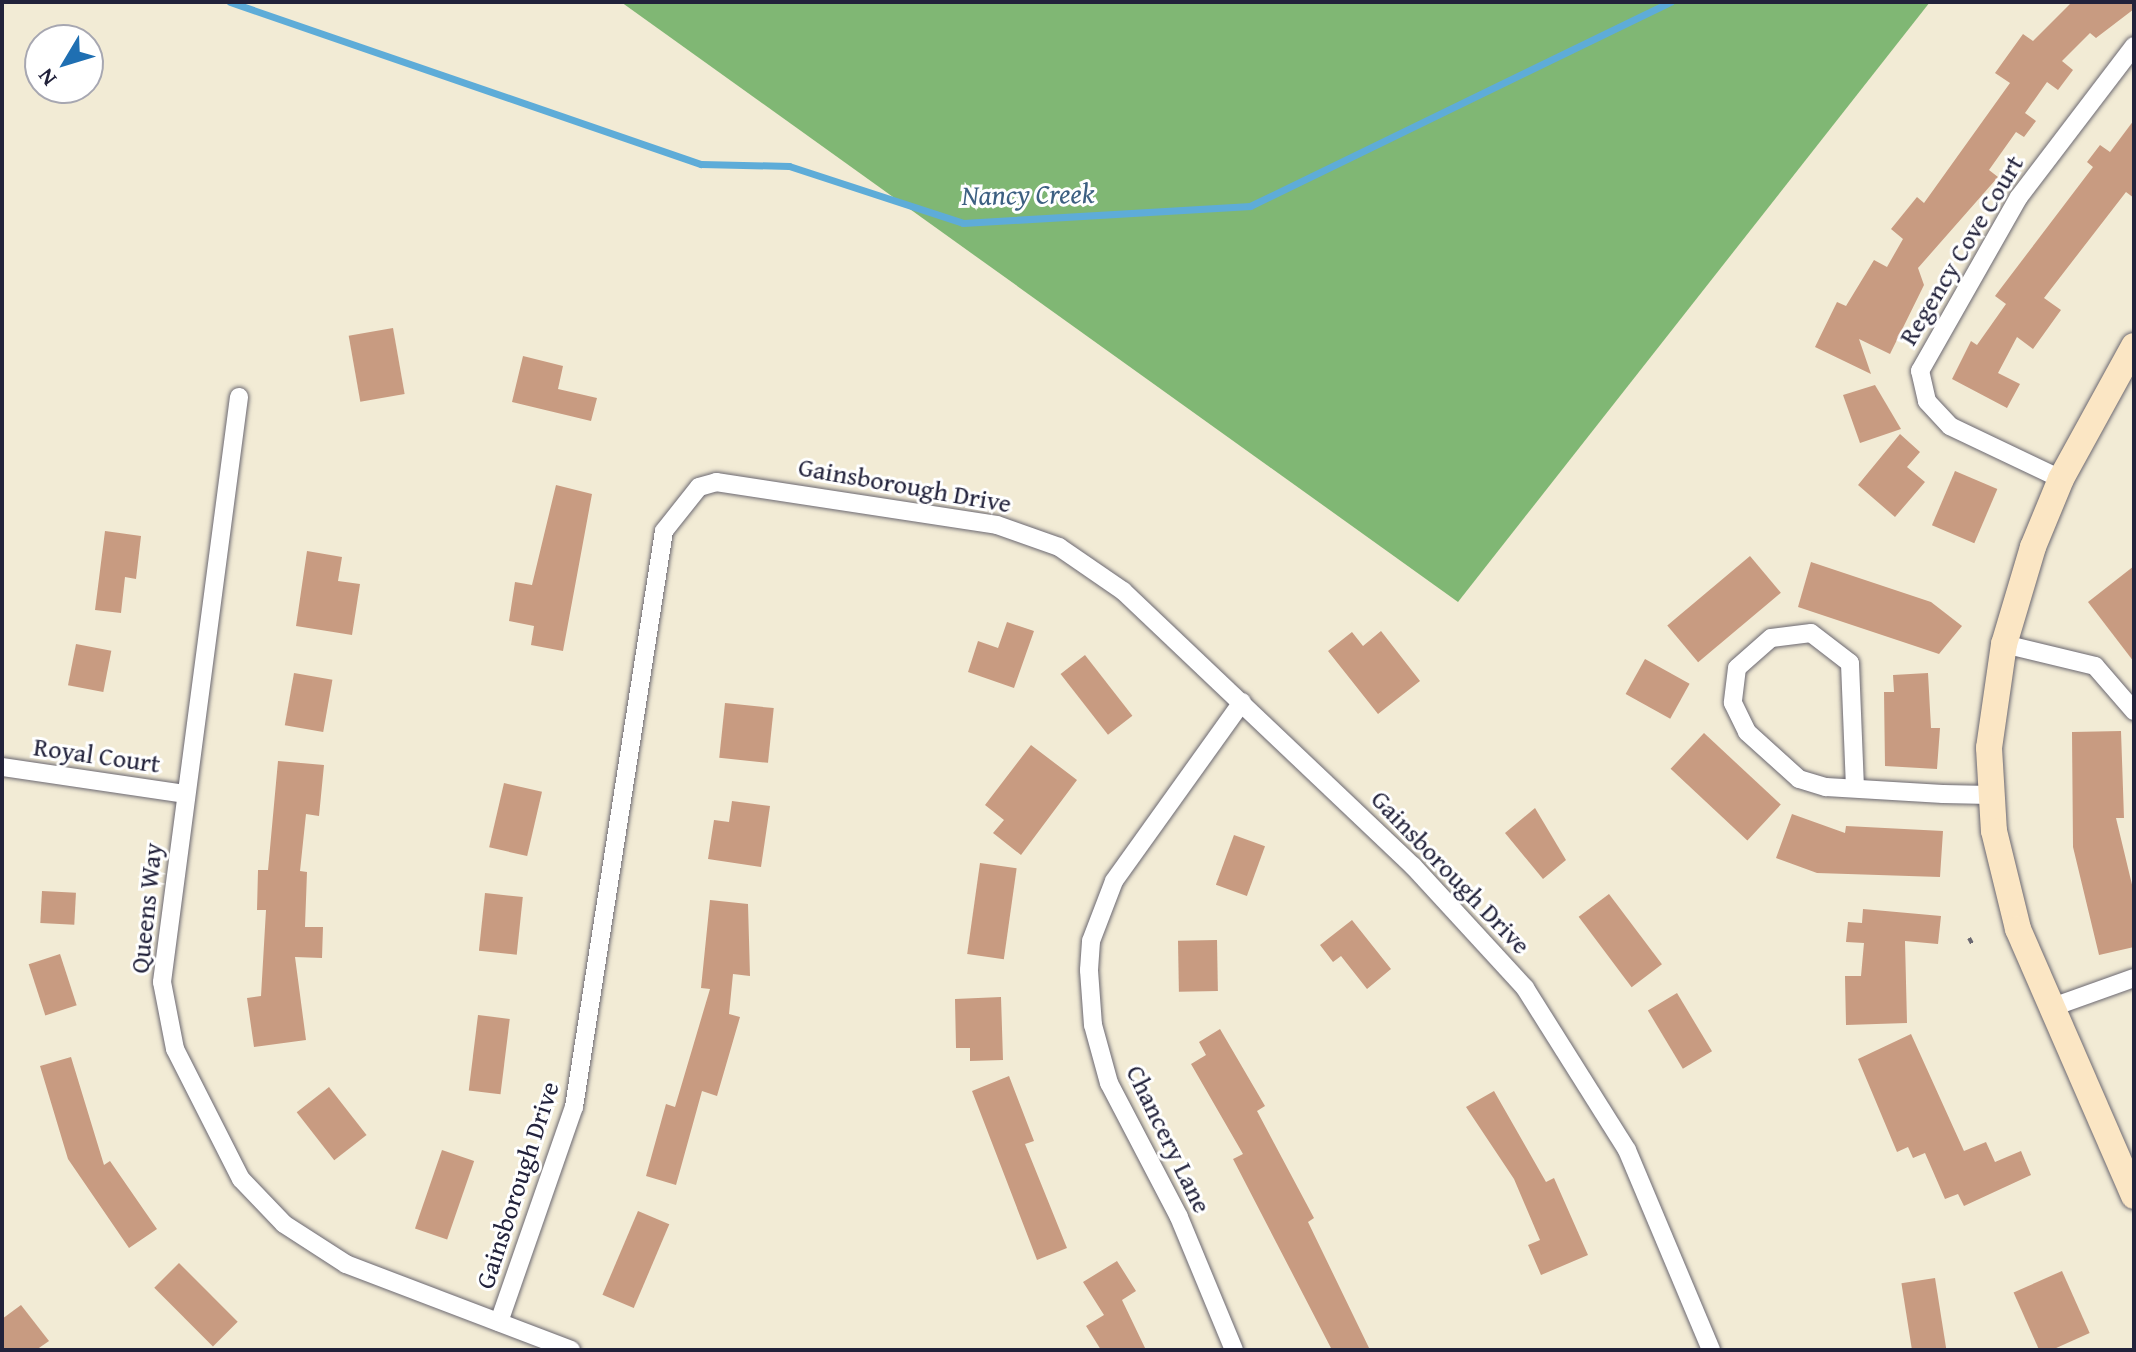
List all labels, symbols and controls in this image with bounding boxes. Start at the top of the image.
north arrow [24,24,104,104]
text: N [30,62,64,93]
street label: Regency Cove Court [1892,150,2030,350]
water label: Nancy Creek [961,176,1095,212]
street label: Gainsborough Drive [796,451,1014,519]
street label: Royal Court [32,731,162,779]
street label: Gainsborough Drive [1365,784,1537,960]
street label: Queens Way [124,841,168,975]
street label: Chancery Lane [1120,1060,1218,1218]
street label: Gainsborough Drive [469,1078,565,1292]

